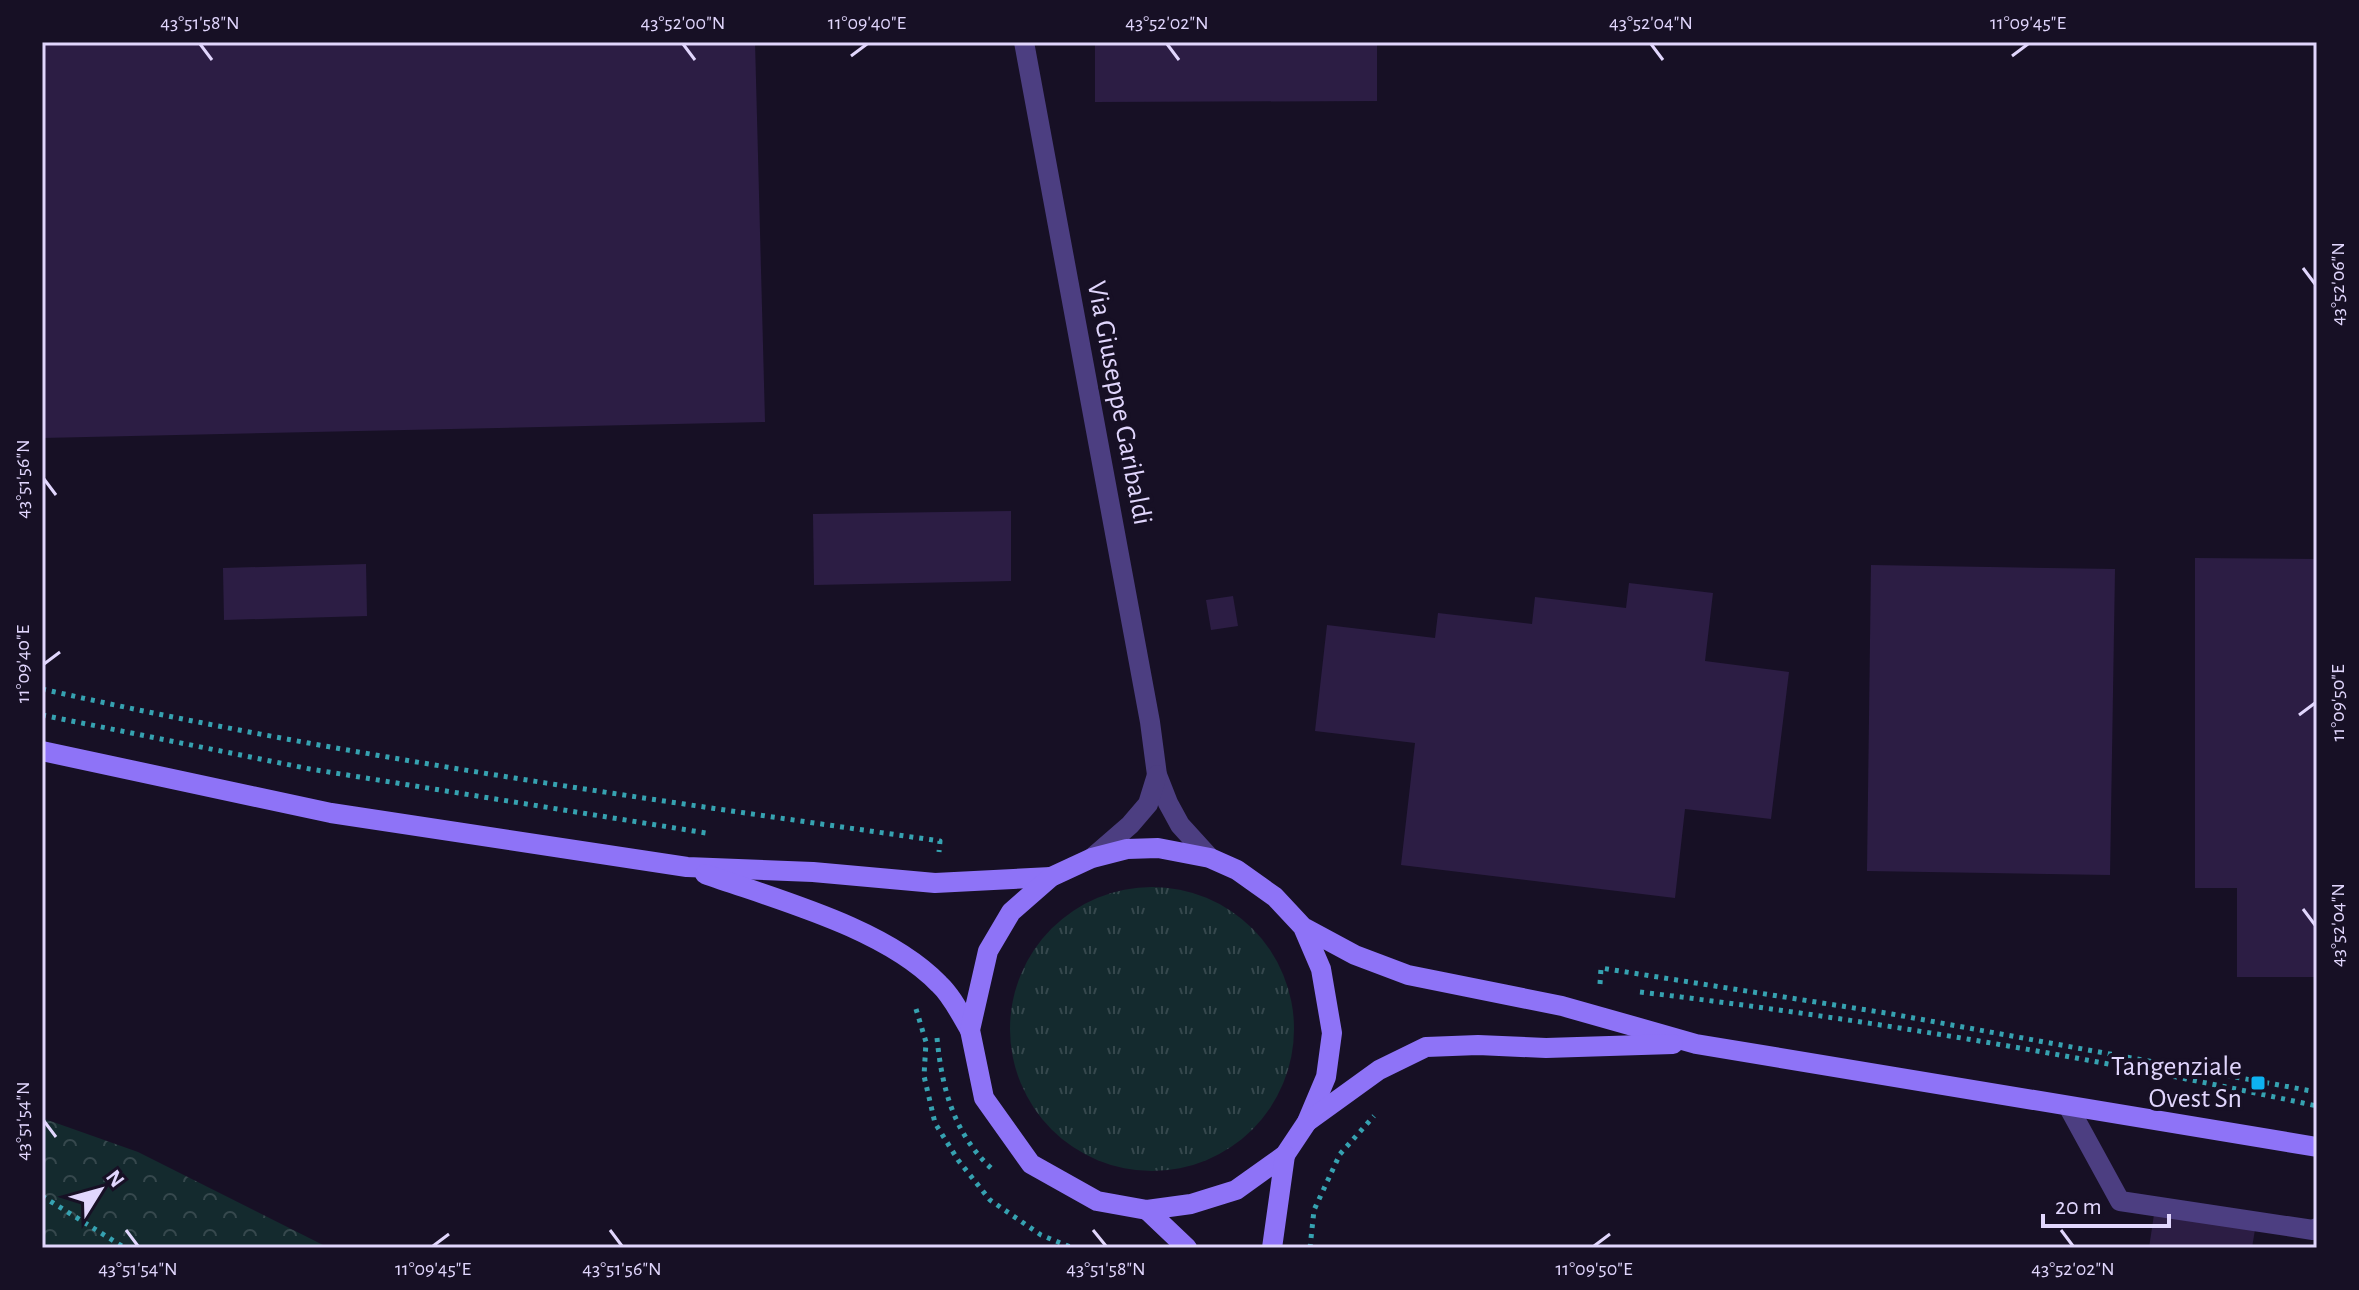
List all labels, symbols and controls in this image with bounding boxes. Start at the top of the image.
text: 43°51'58"N [160,13,240,33]
text: 43°52'00"N [641,13,725,33]
text: 11°09'40"E [828,13,907,33]
text: 43°52'02"N [1125,13,1209,33]
text: 43°52'04"N [1609,13,1693,33]
text: 11°09'45"E [1990,13,2066,33]
text: 43°52'06"N [2328,242,2348,326]
street label: Via Giuseppe Garibaldi [1082,279,1156,527]
text: 43°51'56"N [13,439,33,519]
text: 11°09'40"E [13,624,33,703]
text: 11°09'50"E [2328,664,2348,742]
text: 43°52'04"N [2328,883,2348,967]
place label: Tangenziale Ovest Sn [2111,1053,2242,1113]
marker: Tangenziale Ovest Sn [2249,1074,2267,1092]
text: 43°51'54"N [13,1081,33,1161]
north arrow [60,1150,140,1230]
text: N [102,1166,129,1191]
scale bar [2043,1178,2169,1228]
text: 20 m [2055,1195,2102,1219]
text: 43°51'54"N [98,1259,178,1279]
text: 11°09'45"E [395,1259,471,1279]
text: 43°51'56"N [582,1259,662,1279]
text: 43°51'58"N [1066,1259,1146,1279]
text: 11°09'50"E [1555,1259,1633,1279]
text: 43°52'02"N [2031,1259,2115,1279]

